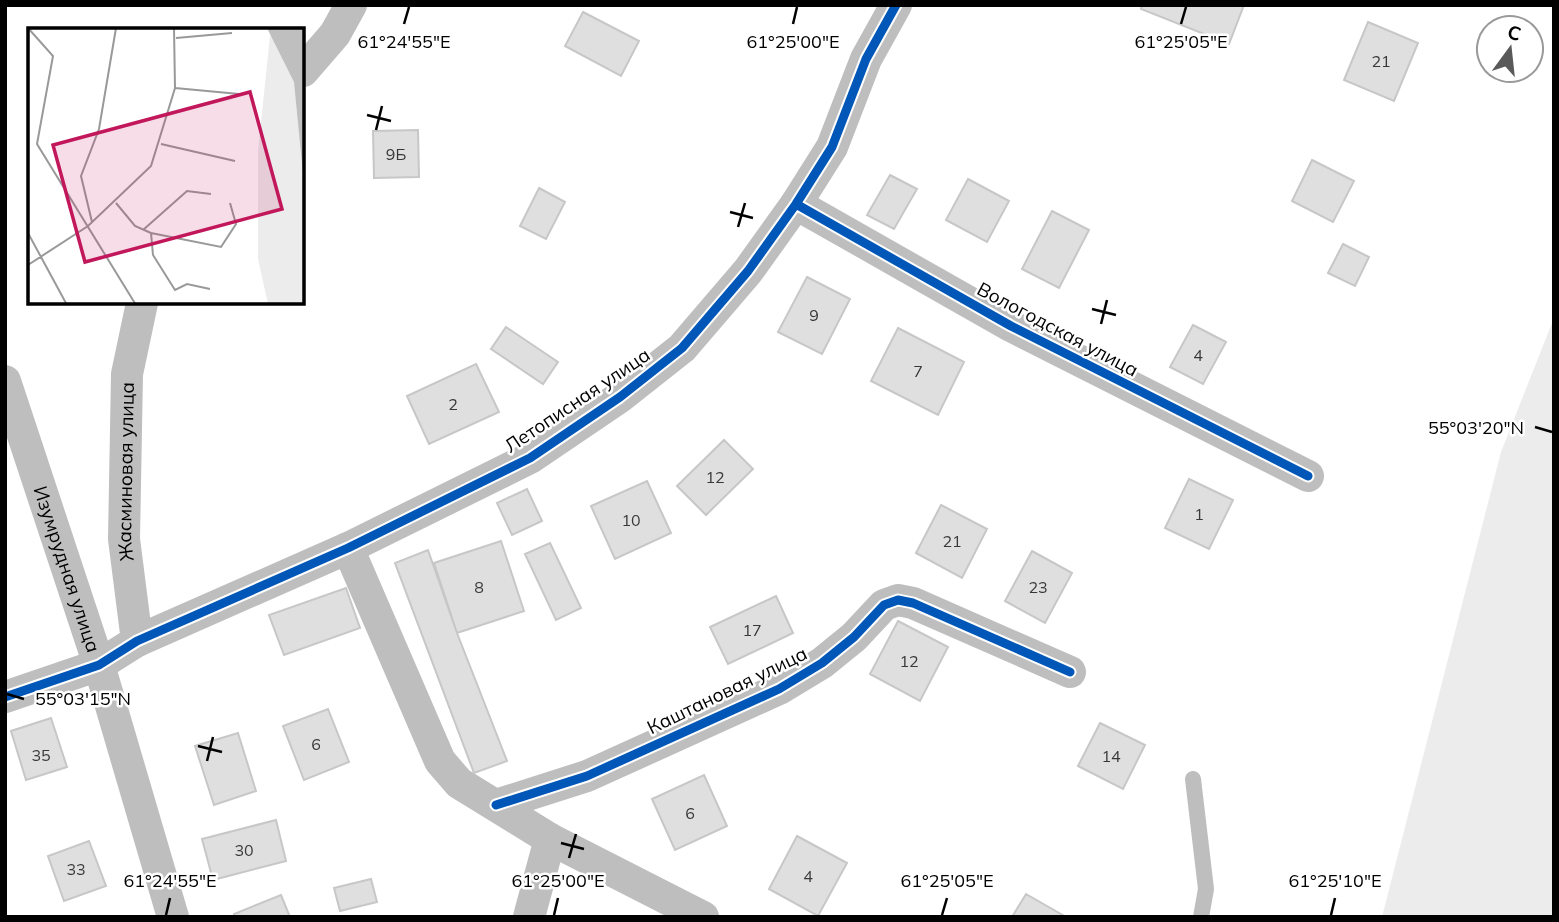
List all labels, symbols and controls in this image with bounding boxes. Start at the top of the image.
north arrow [1475,14,1545,84]
text: С [1505,19,1524,46]
inset map [28,28,304,304]
text: 61°24'55"E [357,30,451,53]
text: 61°25'00"E [746,30,840,53]
text: 61°25'05"E [1134,30,1228,53]
house number: 21 [1371,51,1391,71]
house number: 9Б [386,144,406,164]
street label: Вологодская улица [973,276,1143,382]
house number: 9 [809,305,819,325]
street label: Летописная улица [500,342,654,458]
house number: 4 [1193,345,1203,365]
house number: 7 [913,361,923,381]
street label: Жасминовая улица [112,382,139,563]
house number: 2 [448,394,458,414]
text: 55°03'20"N [1428,416,1524,439]
house number: 12 [705,467,725,487]
street label: Изумрудная улица [29,483,106,655]
house number: 1 [1194,504,1204,524]
house number: 10 [621,510,641,530]
house number: 21 [942,531,962,551]
house number: 8 [474,577,484,597]
house number: 23 [1028,577,1048,597]
house number: 17 [742,620,762,640]
street label: Каштановая улица [643,641,811,739]
house number: 12 [899,651,919,671]
text: 55°03'15"N [35,687,131,710]
house number: 6 [311,734,321,754]
house number: 35 [31,745,51,765]
house number: 14 [1101,746,1121,766]
house number: 6 [685,803,695,823]
house number: 30 [234,840,254,860]
house number: 33 [66,859,86,879]
house number: 4 [803,866,813,886]
text: 61°24'55"E [123,869,217,892]
text: 61°25'00"E [511,869,605,892]
text: 61°25'05"E [900,869,994,892]
text: 61°25'10"E [1288,869,1382,892]

